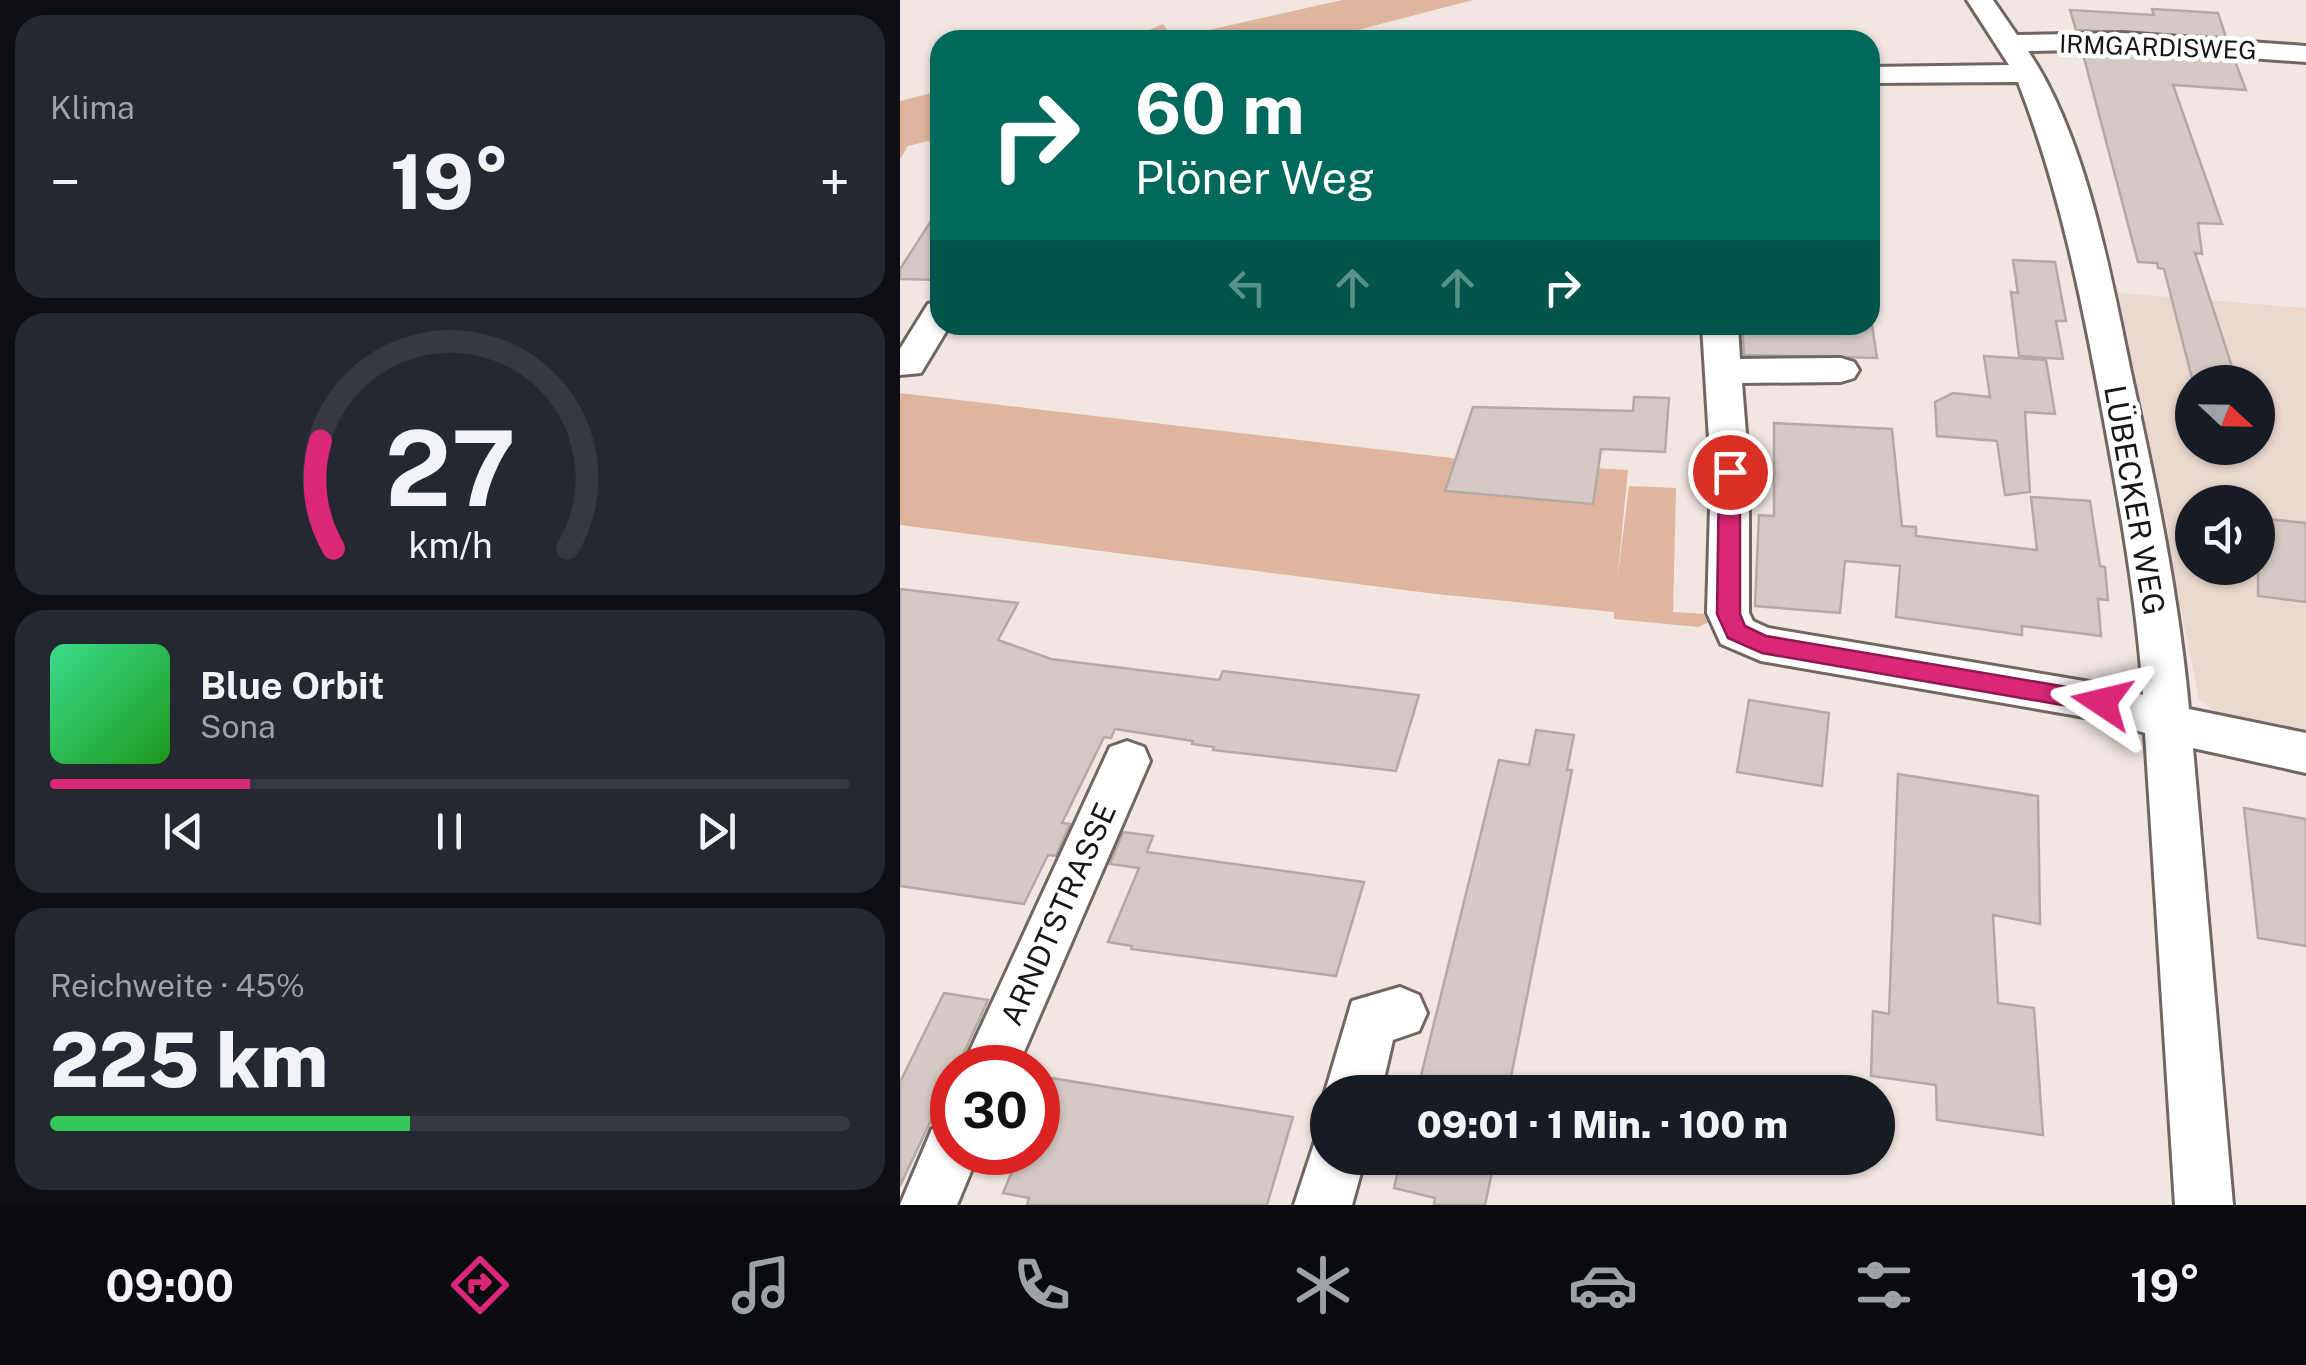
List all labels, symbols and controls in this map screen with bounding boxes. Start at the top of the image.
street label: IRMGARDISWEG [2059,29,2257,65]
text: 60 m [1135,67,1305,150]
icon: right [970,70,1100,200]
text: Klima [50,89,135,126]
text: 19° [390,138,510,226]
text: − [50,150,81,214]
text: + [820,150,850,214]
text: Plöner Weg [1135,151,1375,204]
icon: left [1220,260,1275,315]
icon: ahead [1325,260,1380,315]
icon: ahead [1430,260,1485,315]
icon: right [1535,260,1590,315]
north arrow [2175,365,2275,465]
map controls [2175,365,2275,585]
street label: LÜBECKER WEG [2097,382,2173,618]
text: 27 [384,407,516,529]
pin [1688,430,1773,515]
icon: arrive [1703,445,1758,500]
button: sound [2175,485,2275,585]
text: km/h [408,524,492,566]
position arrow [2050,650,2154,754]
text: Blue Orbit [200,663,384,708]
text: Sona [200,708,276,745]
street label: ARNDTSTRASSE [993,797,1123,1031]
icon: previous [156,804,211,859]
icon: pause [422,804,477,859]
icon: next [689,804,744,859]
text: Reichweite · 45% [50,967,305,1004]
text: 225 km [50,1016,328,1104]
speed limit sign: 30 [930,1045,1060,1175]
text: 09:01 · 1 Min. · 100 m [1417,1102,1788,1147]
icon: directions [445,1250,515,1320]
icon: music [726,1250,796,1320]
icon: phone [1007,1250,1077,1320]
icon: climate [1288,1250,1358,1320]
icon: car [1568,1250,1638,1320]
icon: filters [1849,1250,1919,1320]
text: 09:00 [105,1259,234,1312]
text: 19° [2130,1259,2200,1312]

